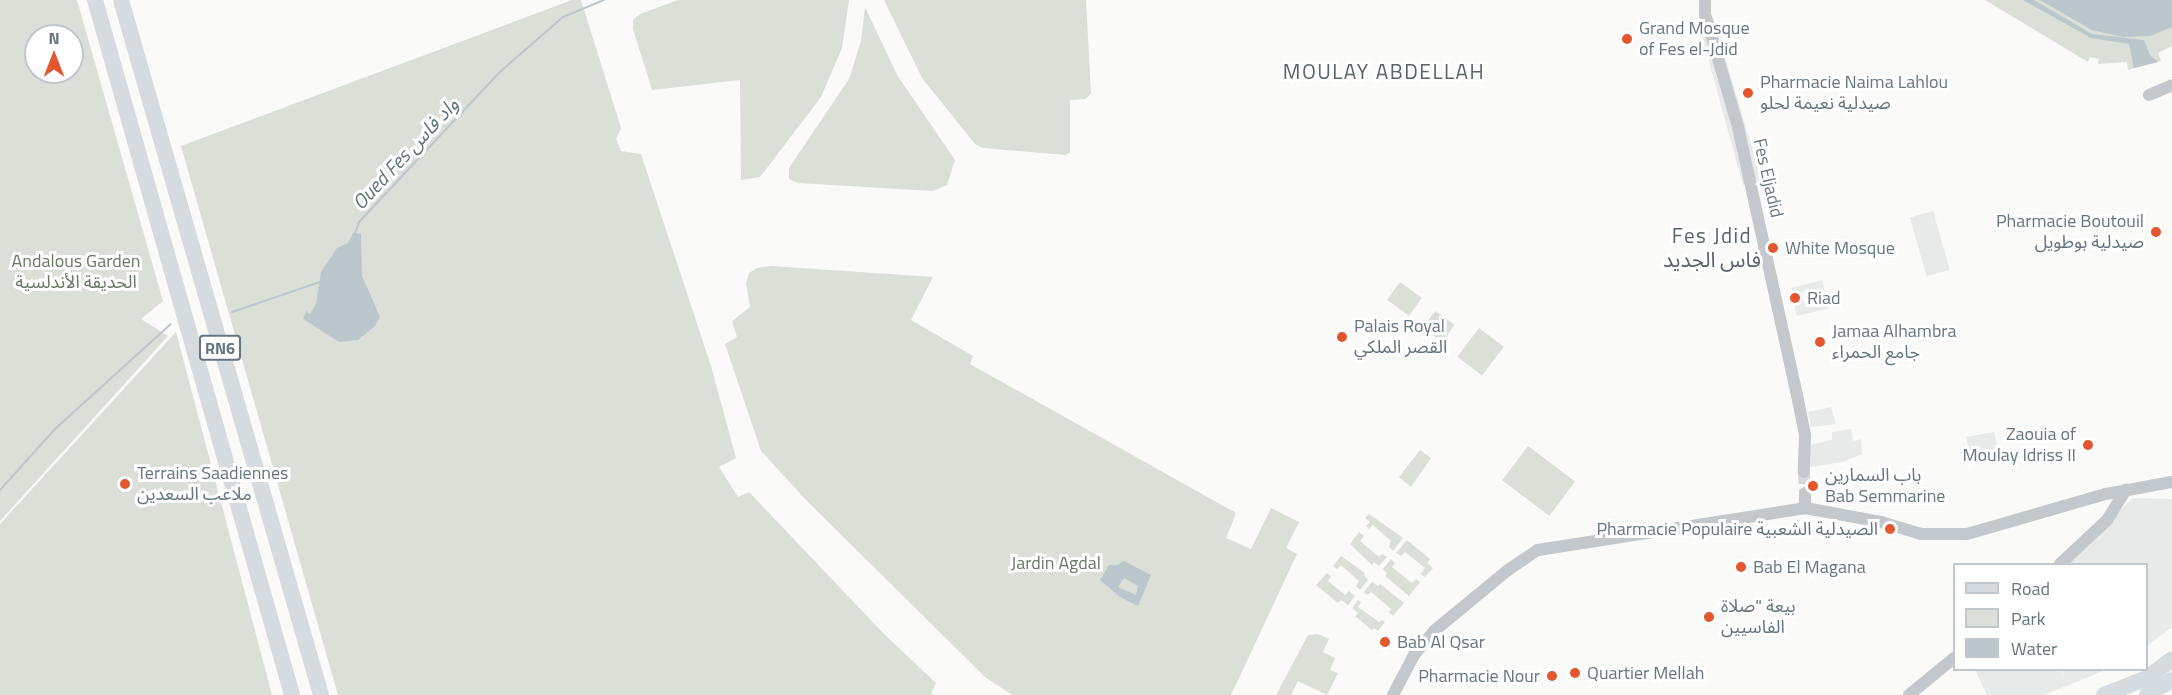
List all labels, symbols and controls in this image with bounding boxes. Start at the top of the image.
place label: Grand Mosque of Fes el-Jdid [1639,18,1750,60]
north arrow [24,24,84,84]
text: N [48,26,60,50]
marker: Grand Mosque of Fes el-Jdid [1620,32,1634,46]
district label: MOULAY ABDELLAH [1283,58,1485,84]
place label: Pharmacie Naima Lahlou صيدلية نعيمة لحلو [1760,72,1948,115]
marker: Pharmacie Naima Lahlou صيدلية نعيمة لحلو [1741,86,1755,100]
water label: Oued Fes واد فاس [347,92,463,214]
street label: Fes Eljadid [1748,136,1788,220]
place label: Pharmacie Boutouil صيدلية بوطويل [1996,211,2144,254]
district label: Fes Jdid فاس الجديد [1663,222,1761,272]
marker: Pharmacie Boutouil صيدلية بوطويل [2149,225,2163,239]
place label: White Mosque [1785,237,1895,259]
marker: White Mosque [1766,241,1780,255]
park label: Andalous Garden الحديقة الأندلسية [12,251,140,294]
place label: Riad [1807,287,1841,309]
marker: Riad [1788,291,1802,305]
place label: Palais Royal القصر الملكي [1354,316,1447,358]
place label: Jamaa Alhambra جامع الحمراء [1832,321,1957,364]
marker: Palais Royal القصر الملكي [1335,330,1349,344]
road number: RN6 [199,335,241,361]
marker: Jamaa Alhambra جامع الحمراء [1813,335,1827,349]
place label: Zaouia of Moulay Idriss II [1963,424,2076,466]
marker: Zaouia of Moulay Idriss II [2081,438,2095,452]
place label: Terrains Saadiennes ملاعب السعدين [137,463,288,506]
place label: باب السمارين Bab Semmarine [1825,465,1945,508]
marker: Terrains Saadiennes ملاعب السعدين [118,477,132,491]
marker: باب السمارين Bab Semmarine [1806,479,1820,493]
place label: Pharmacie Populaire الصيدلية الشعبية [1596,518,1878,540]
marker: Pharmacie Populaire الصيدلية الشعبية [1883,522,1897,536]
park label: Jardin Agdal [1011,552,1101,574]
place label: Bab El Magana [1753,556,1866,578]
marker: Bab El Magana [1734,560,1748,574]
legend [1953,563,2148,671]
text: Road [2011,575,2050,602]
place label: بيعة "صلاة الفاسيين [1721,596,1796,638]
text: Park [2011,605,2045,632]
marker: بيعة "صلاة الفاسيين [1702,610,1716,624]
place label: Bab Al Qsar [1397,631,1485,653]
marker: Bab Al Qsar [1378,635,1392,649]
text: Water [2011,635,2057,662]
place label: Quartier Mellah [1587,662,1704,684]
place label: Pharmacie Nour [1418,665,1540,687]
marker: Quartier Mellah [1568,666,1582,680]
marker: Pharmacie Nour [1545,669,1559,683]

